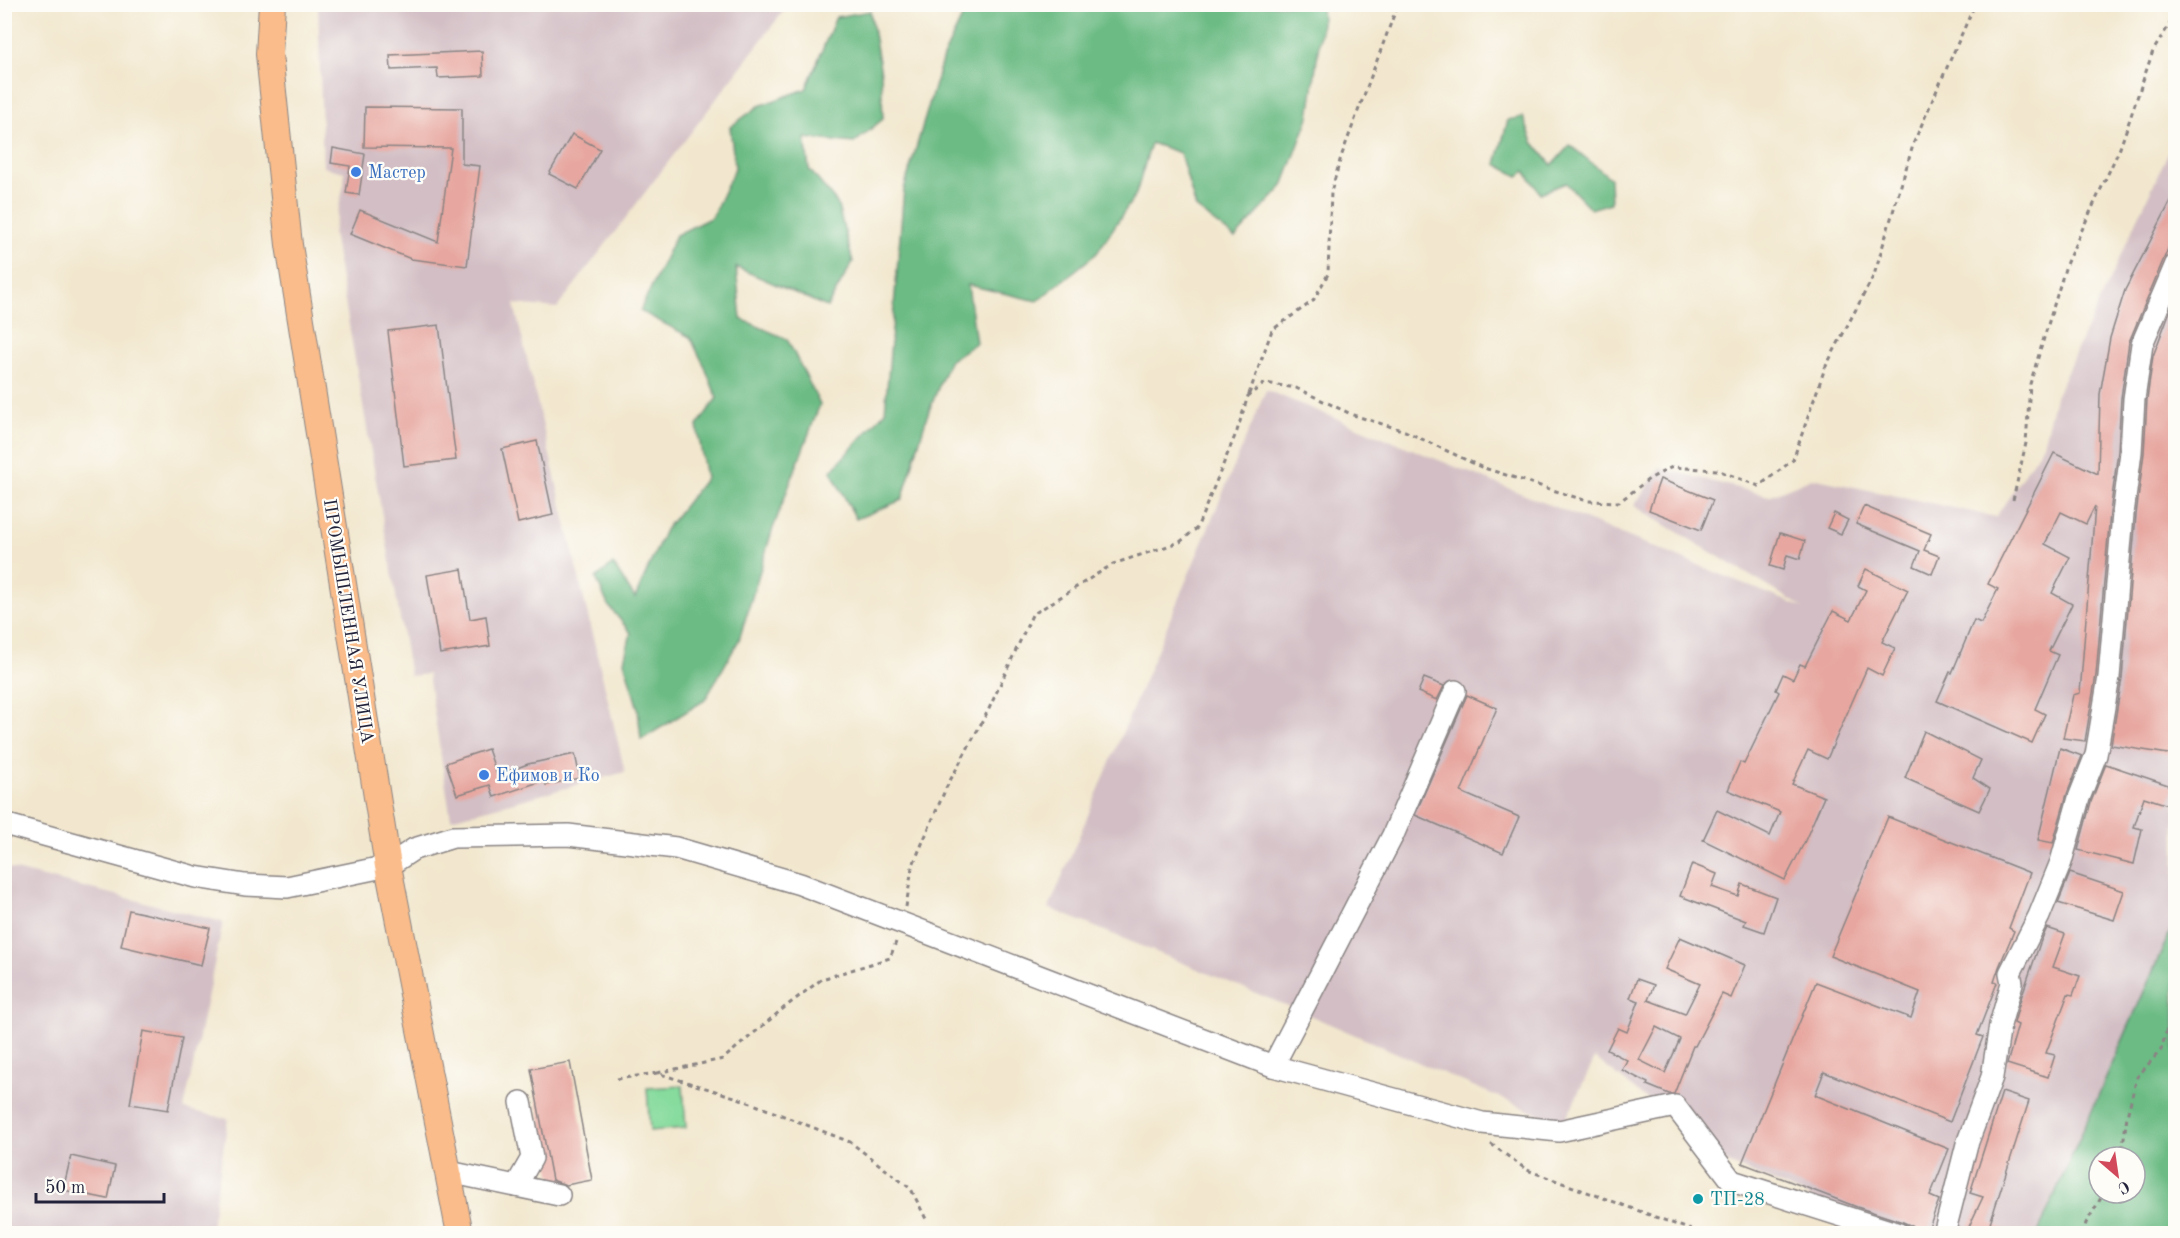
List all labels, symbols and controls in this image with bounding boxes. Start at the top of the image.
place label: Мастер [368,164,426,182]
marker: Мастер [349,165,363,179]
street label: ПРОМЫШЛЕННАЯ УЛИЦА [320,498,376,745]
place label: Ефимов и Ко [496,767,600,786]
marker: Ефимов и Ко [477,768,491,782]
north arrow [2087,1145,2147,1205]
scale bar [36,1166,164,1204]
text: С [2115,1177,2132,1196]
text: 50 m [45,1179,85,1197]
place label: ТП-28 [1710,1191,1765,1209]
marker: ТП-28 [1691,1192,1705,1206]

